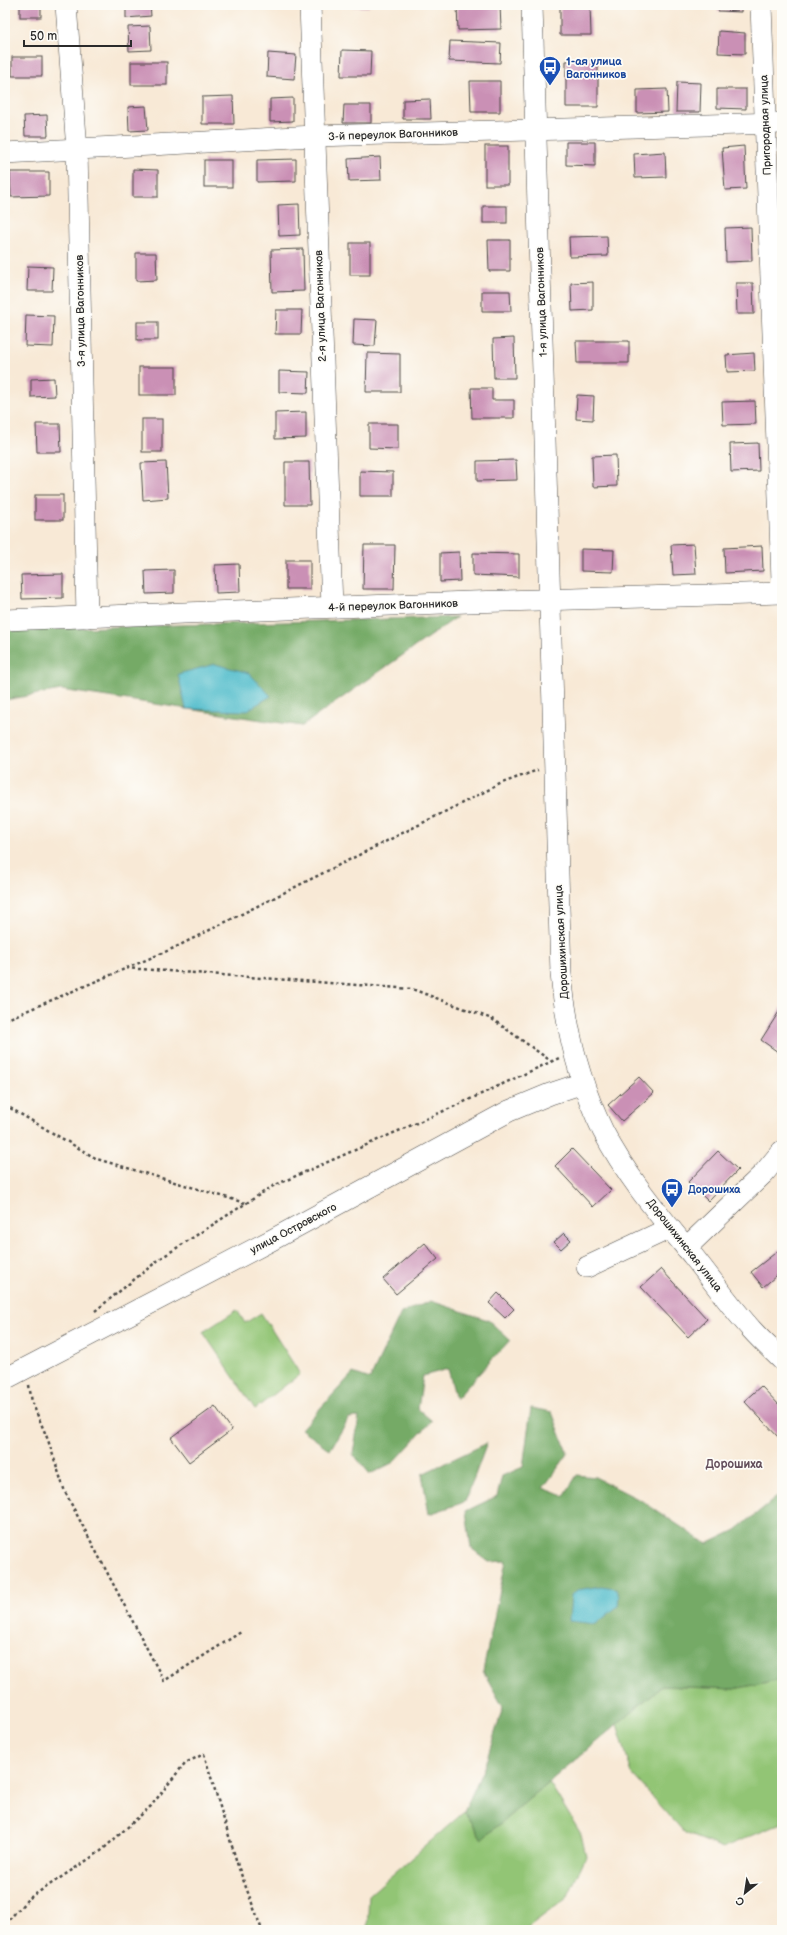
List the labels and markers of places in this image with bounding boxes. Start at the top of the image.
bus stop icon: 1-ая улица Вагонников [537,54,563,87]
place label: 1-ая улица Вагонников [566,55,626,81]
bus stop icon: Дорошиха [659,1176,685,1209]
place label: Дорошиха [688,1183,741,1196]

